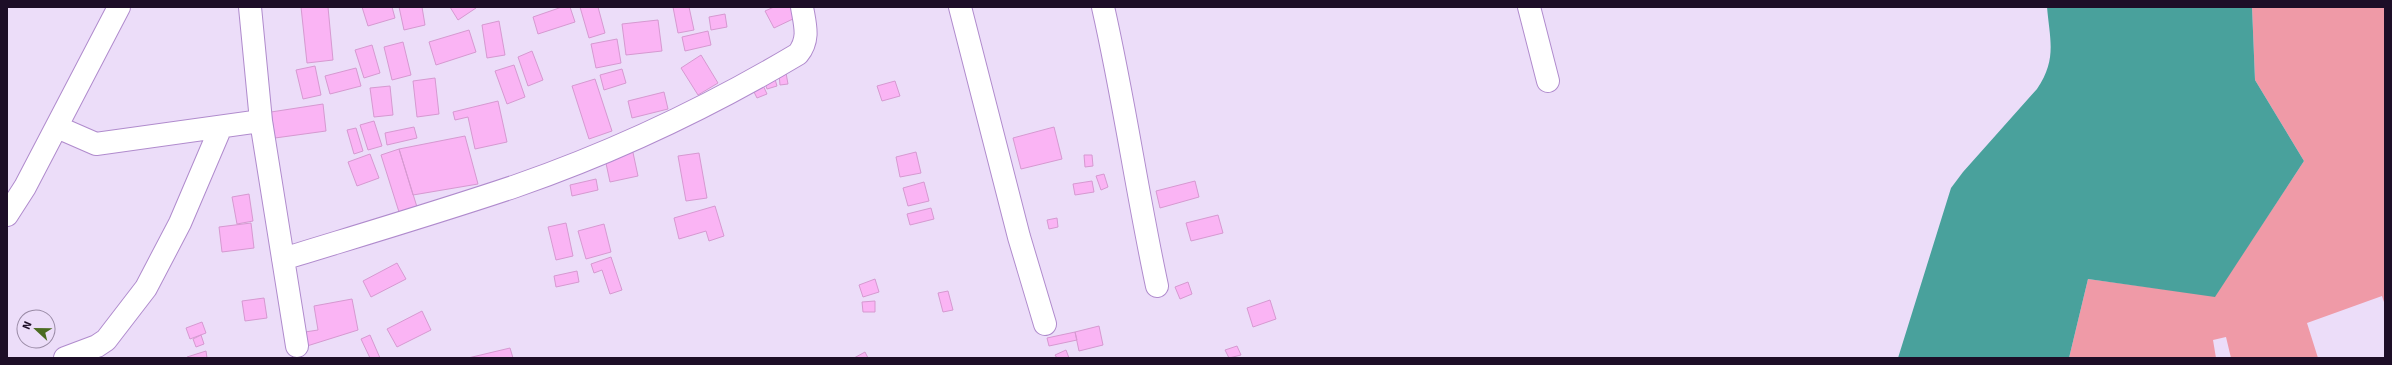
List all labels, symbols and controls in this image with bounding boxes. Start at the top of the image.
north arrow [16,309,56,349]
text: N [20,319,35,331]

